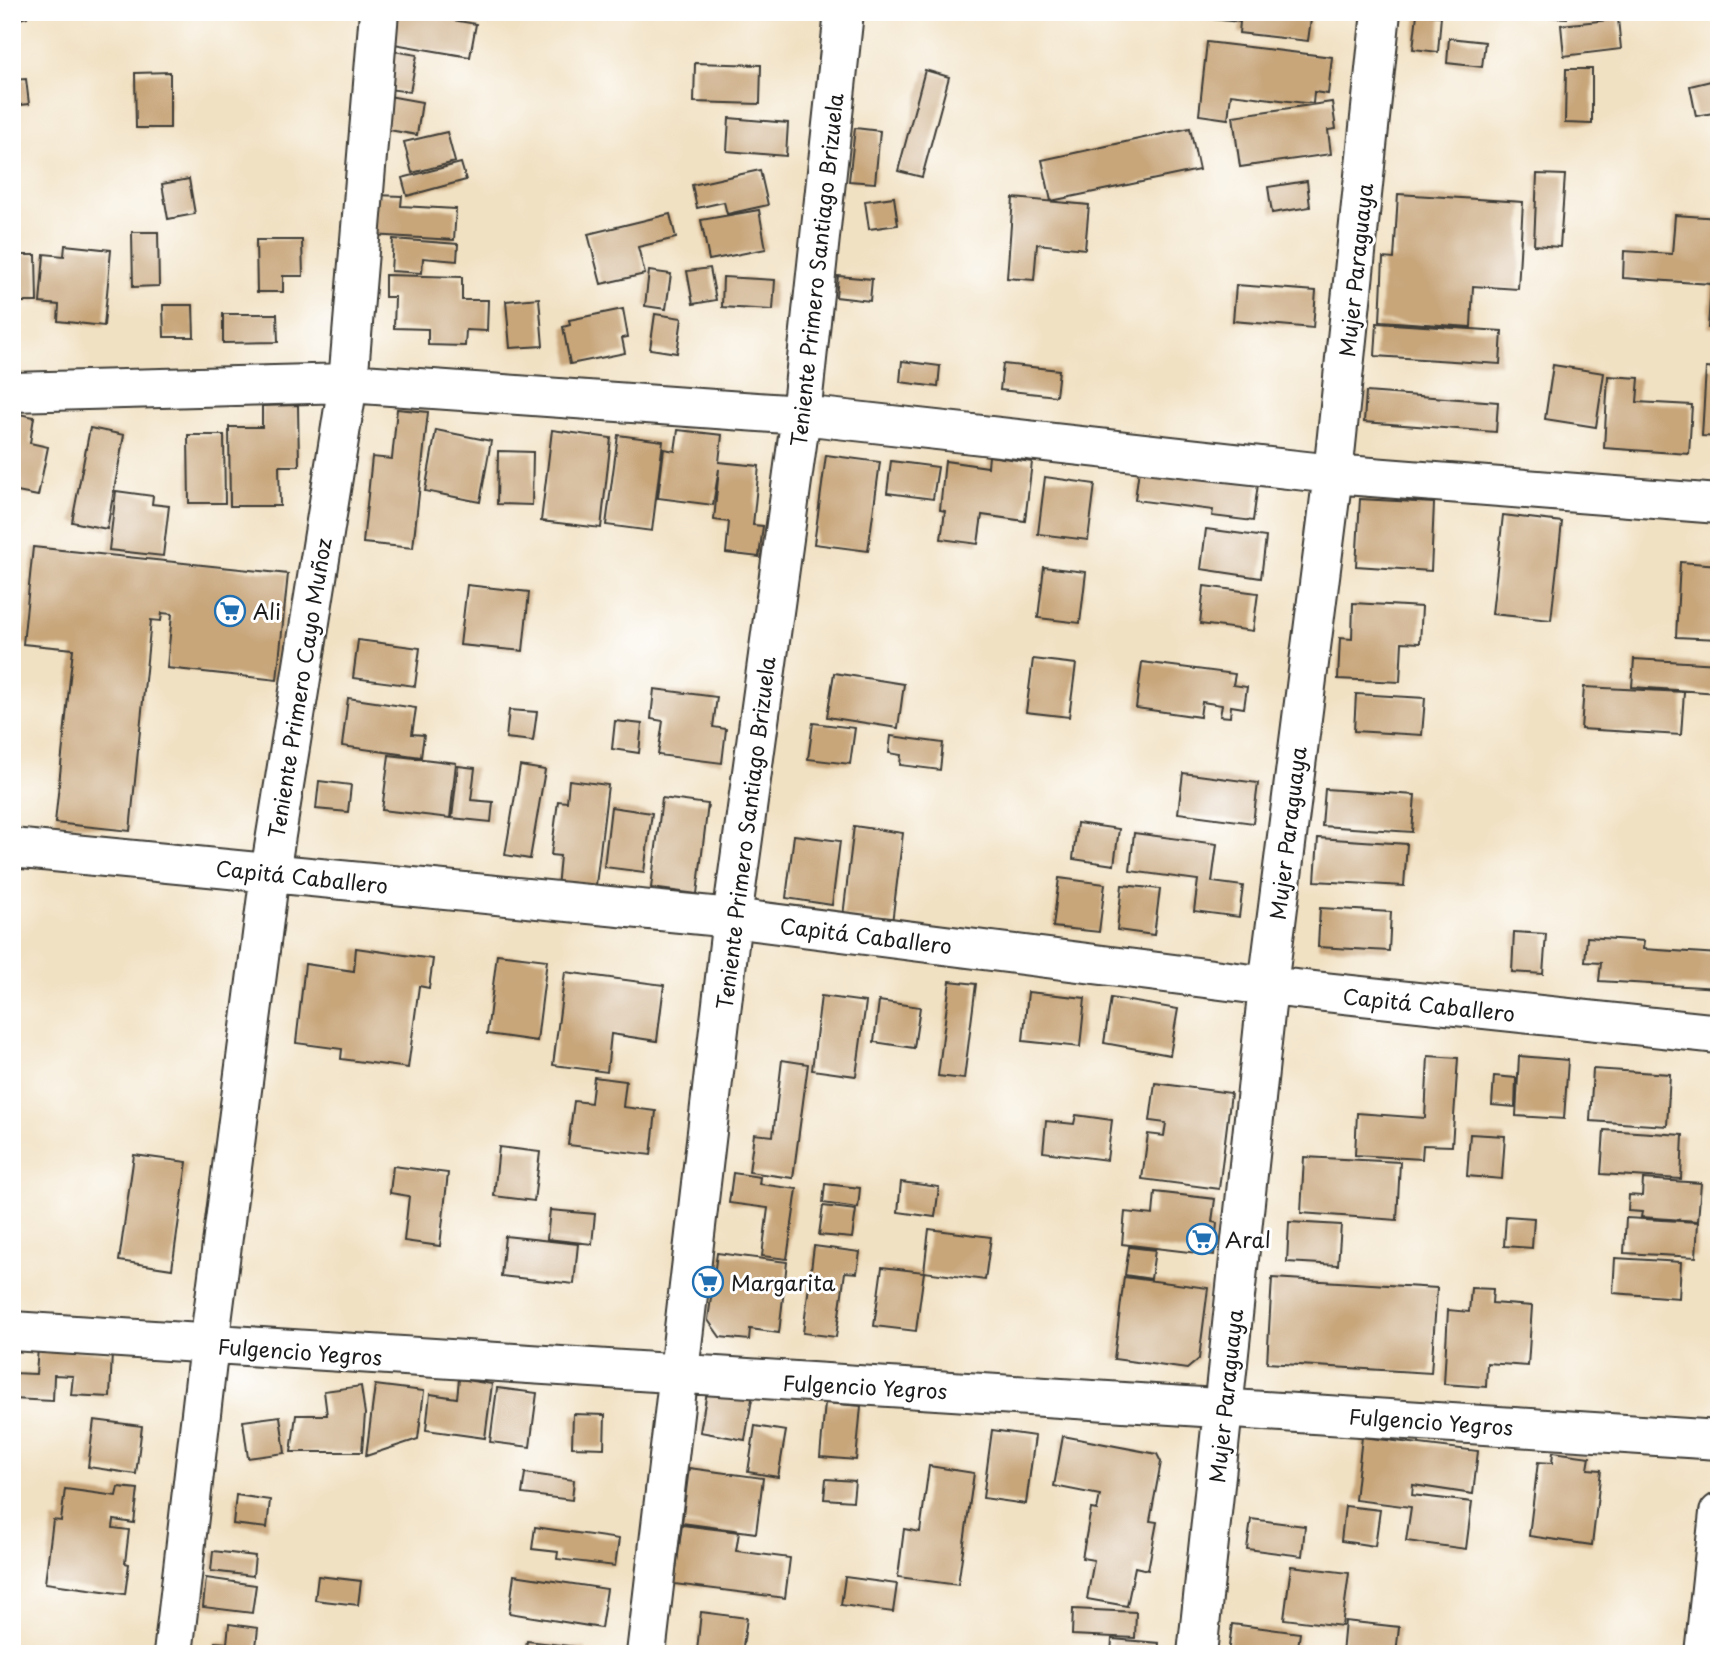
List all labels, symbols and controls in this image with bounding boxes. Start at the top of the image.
street label: Teniente Primero Santiago Brizuela [782,92,850,448]
street label: Mujer Paraguaya [1330,181,1380,358]
street label: Teniente Primero Cayo Muñoz [259,535,339,841]
supermarket icon: Ali [213,594,247,628]
place label: Ali [253,595,281,627]
street label: Teniente Primero Santiago Brizuela [707,655,783,1011]
street label: Mujer Paraguaya [1260,744,1314,922]
street label: Capitá Caballero [214,851,390,901]
street label: Capitá Caballero [778,909,954,961]
street label: Capitá Caballero [1341,979,1517,1029]
supermarket icon: Aral [1185,1222,1219,1256]
place label: Aral [1225,1223,1271,1255]
supermarket icon: Margarita [691,1265,725,1299]
place label: Margarita [731,1266,836,1298]
street label: Mujer Paraguaya [1200,1307,1250,1484]
street label: Fulgencio Yegros [217,1329,383,1373]
street label: Fulgencio Yegros [782,1366,948,1406]
street label: Fulgencio Yegros [1348,1399,1514,1443]

